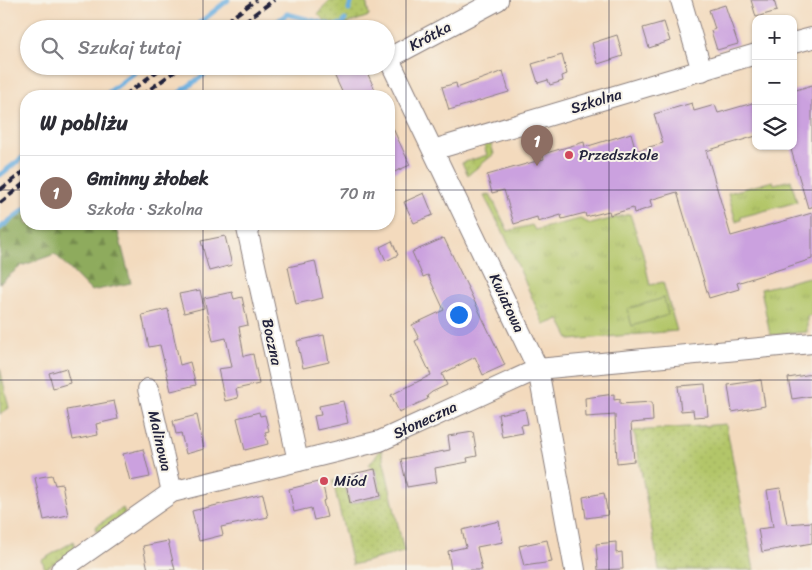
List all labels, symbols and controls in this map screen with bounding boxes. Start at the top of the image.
street label: Krótka [404,14,456,58]
map controls [752,15,797,150]
button: + [752,15,797,60]
search box [20,20,395,75]
text: Szukaj tutaj [78,31,181,64]
icon: search [38,34,66,62]
button: − [752,60,797,105]
street label: Szkolna [567,81,625,121]
text: W pobliżu [40,104,128,142]
button: layers [752,105,797,150]
pin: 1 [521,125,553,166]
place label: Przedszkole [579,142,658,168]
marker: Przedszkole [563,149,575,161]
text: Gminny żłobek [87,162,209,195]
text: 1 [53,179,59,208]
text: 70 m [339,179,375,208]
text: Szkoła · Szkolna [87,195,203,224]
street label: Kwiatowa [482,269,532,337]
your location [446,302,472,328]
street label: Boczna [254,316,290,368]
street label: Słoneczna [389,394,462,446]
street label: Malinowa [140,408,180,474]
place label: Miód [334,468,367,494]
marker: Miód [318,475,330,487]

